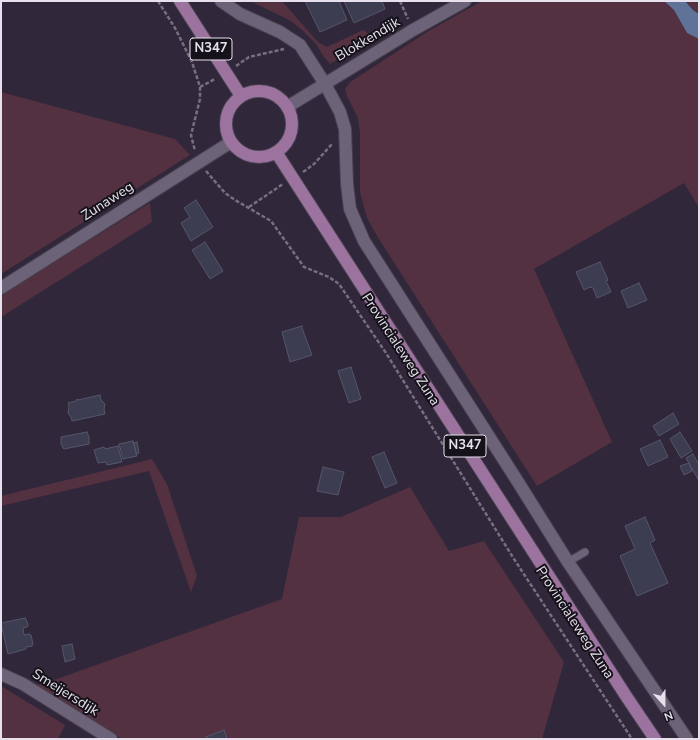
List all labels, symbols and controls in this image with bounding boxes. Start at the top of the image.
street label: Blokkendijk [333,14,403,66]
road number: N347 [190,38,232,60]
street label: Zunaweg [79,179,137,225]
street label: Provincialeweg Zuna [357,291,443,409]
road number: N347 [444,435,486,457]
street label: Provincialeweg Zuna [531,564,617,682]
street label: Smeijersdijk [29,666,101,720]
north arrow [644,684,684,724]
text: N [662,707,675,724]

